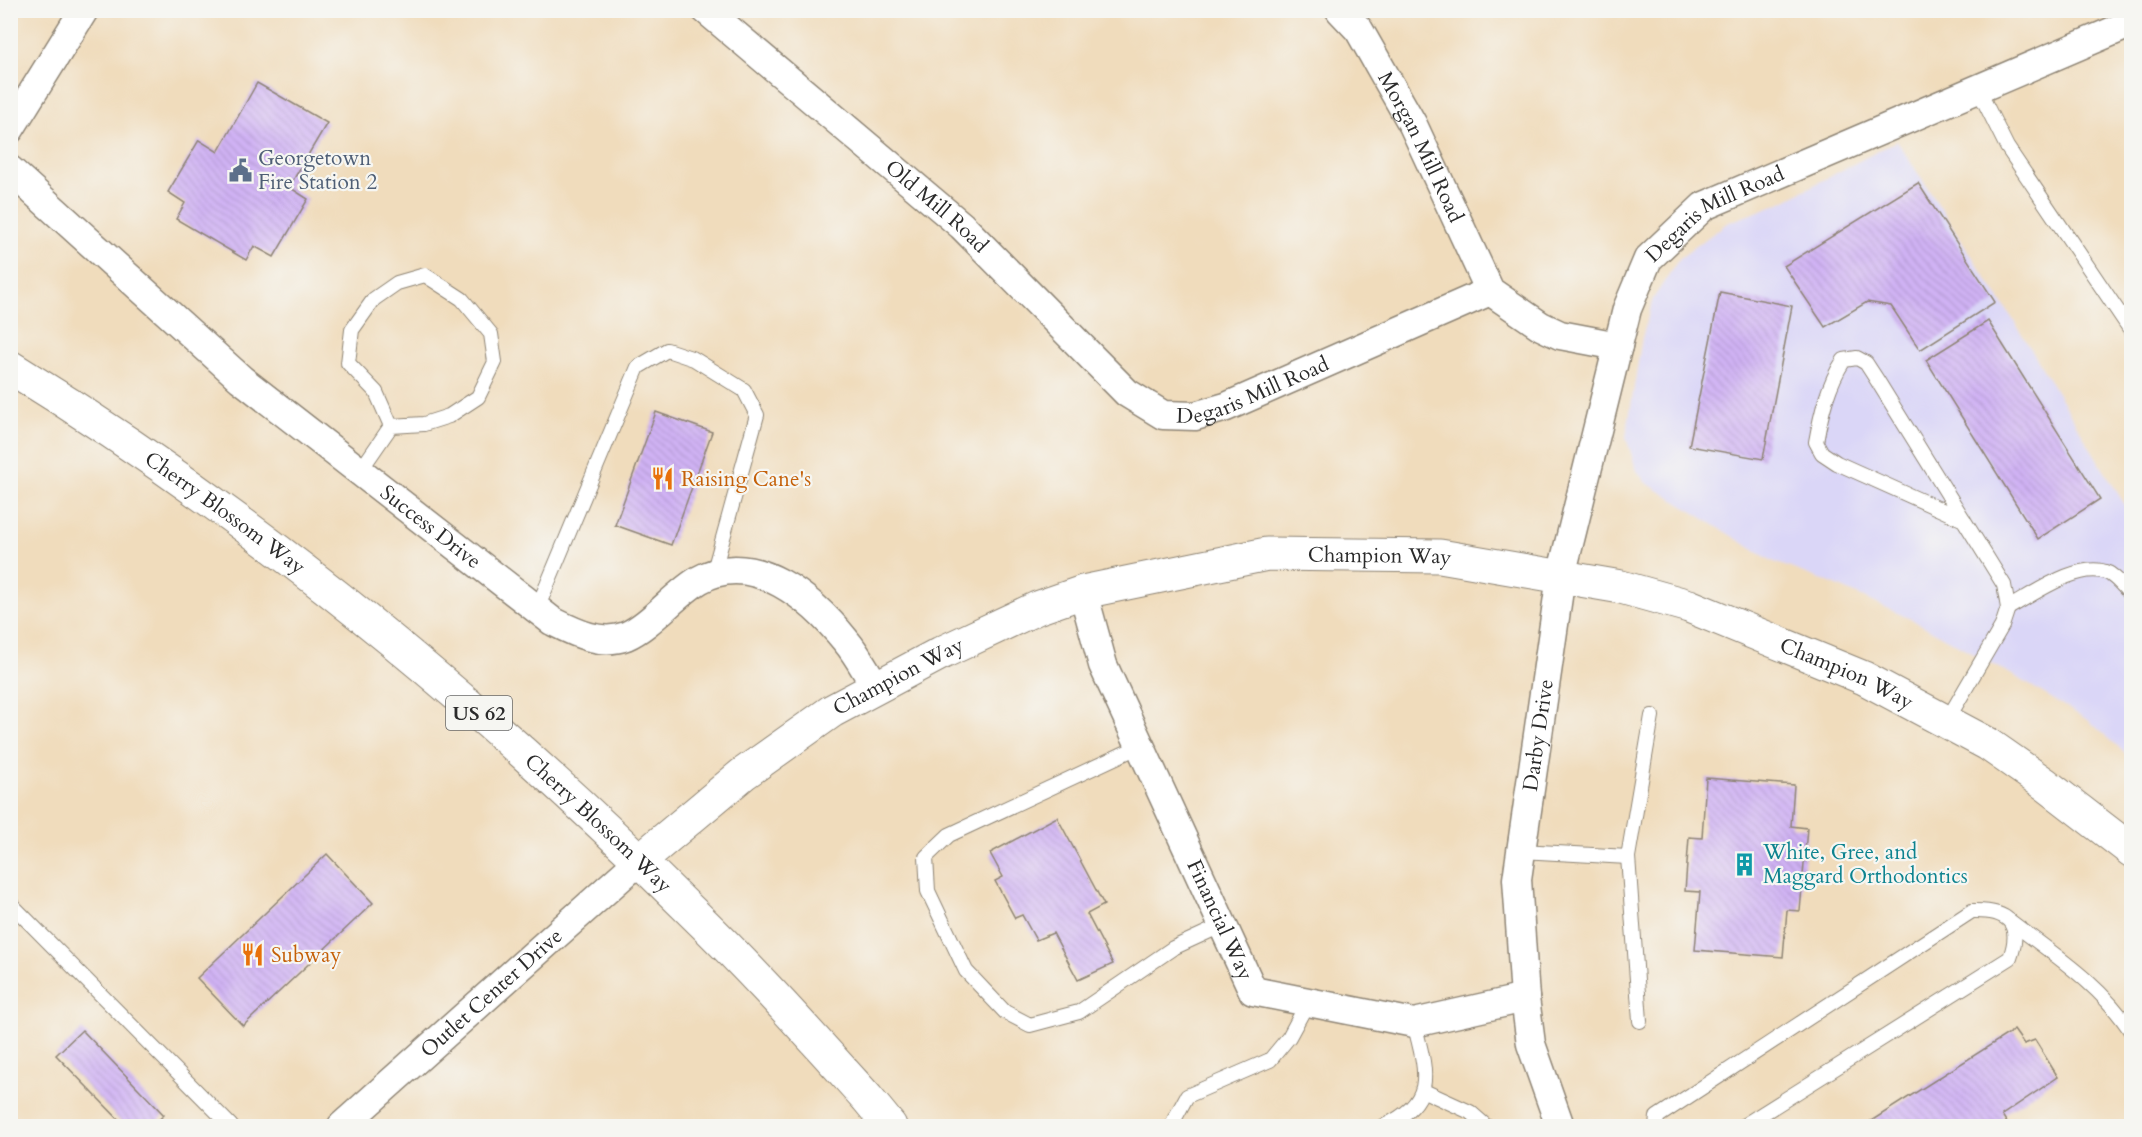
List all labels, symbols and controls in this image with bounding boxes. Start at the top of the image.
street label: Morgan Mill Road [1371,66,1470,227]
place label: Georgetown Fire Station 2 [258,144,377,197]
street label: Old Mill Road [879,153,995,260]
public building icon: Georgetown Fire Station 2 [227,157,253,183]
street label: Degaris Mill Road [1639,159,1789,269]
street label: Degaris Mill Road [1176,350,1333,431]
street label: Cherry Blossom Way [139,445,311,581]
place label: Raising Cane's [681,465,811,494]
restaurant icon: Raising Cane's [650,466,676,492]
street label: Success Drive [374,478,487,576]
street label: Champion Way [1308,540,1454,573]
street label: Champion Way [828,630,968,723]
street label: Champion Way [1775,631,1918,717]
street label: Darby Drive [1516,677,1561,793]
road number: US 62 [446,696,512,730]
street label: Cherry Blossom Way [518,747,678,900]
place label: White, Gree, and Maggard Orthodontics [1762,838,1968,891]
building icon: White, Gree, and Maggard Orthodontics [1732,851,1758,877]
street label: Financial Way [1179,855,1260,985]
street label: Outlet Center Drive [414,922,569,1064]
place label: Subway [271,941,341,970]
restaurant icon: Subway [240,942,266,968]

